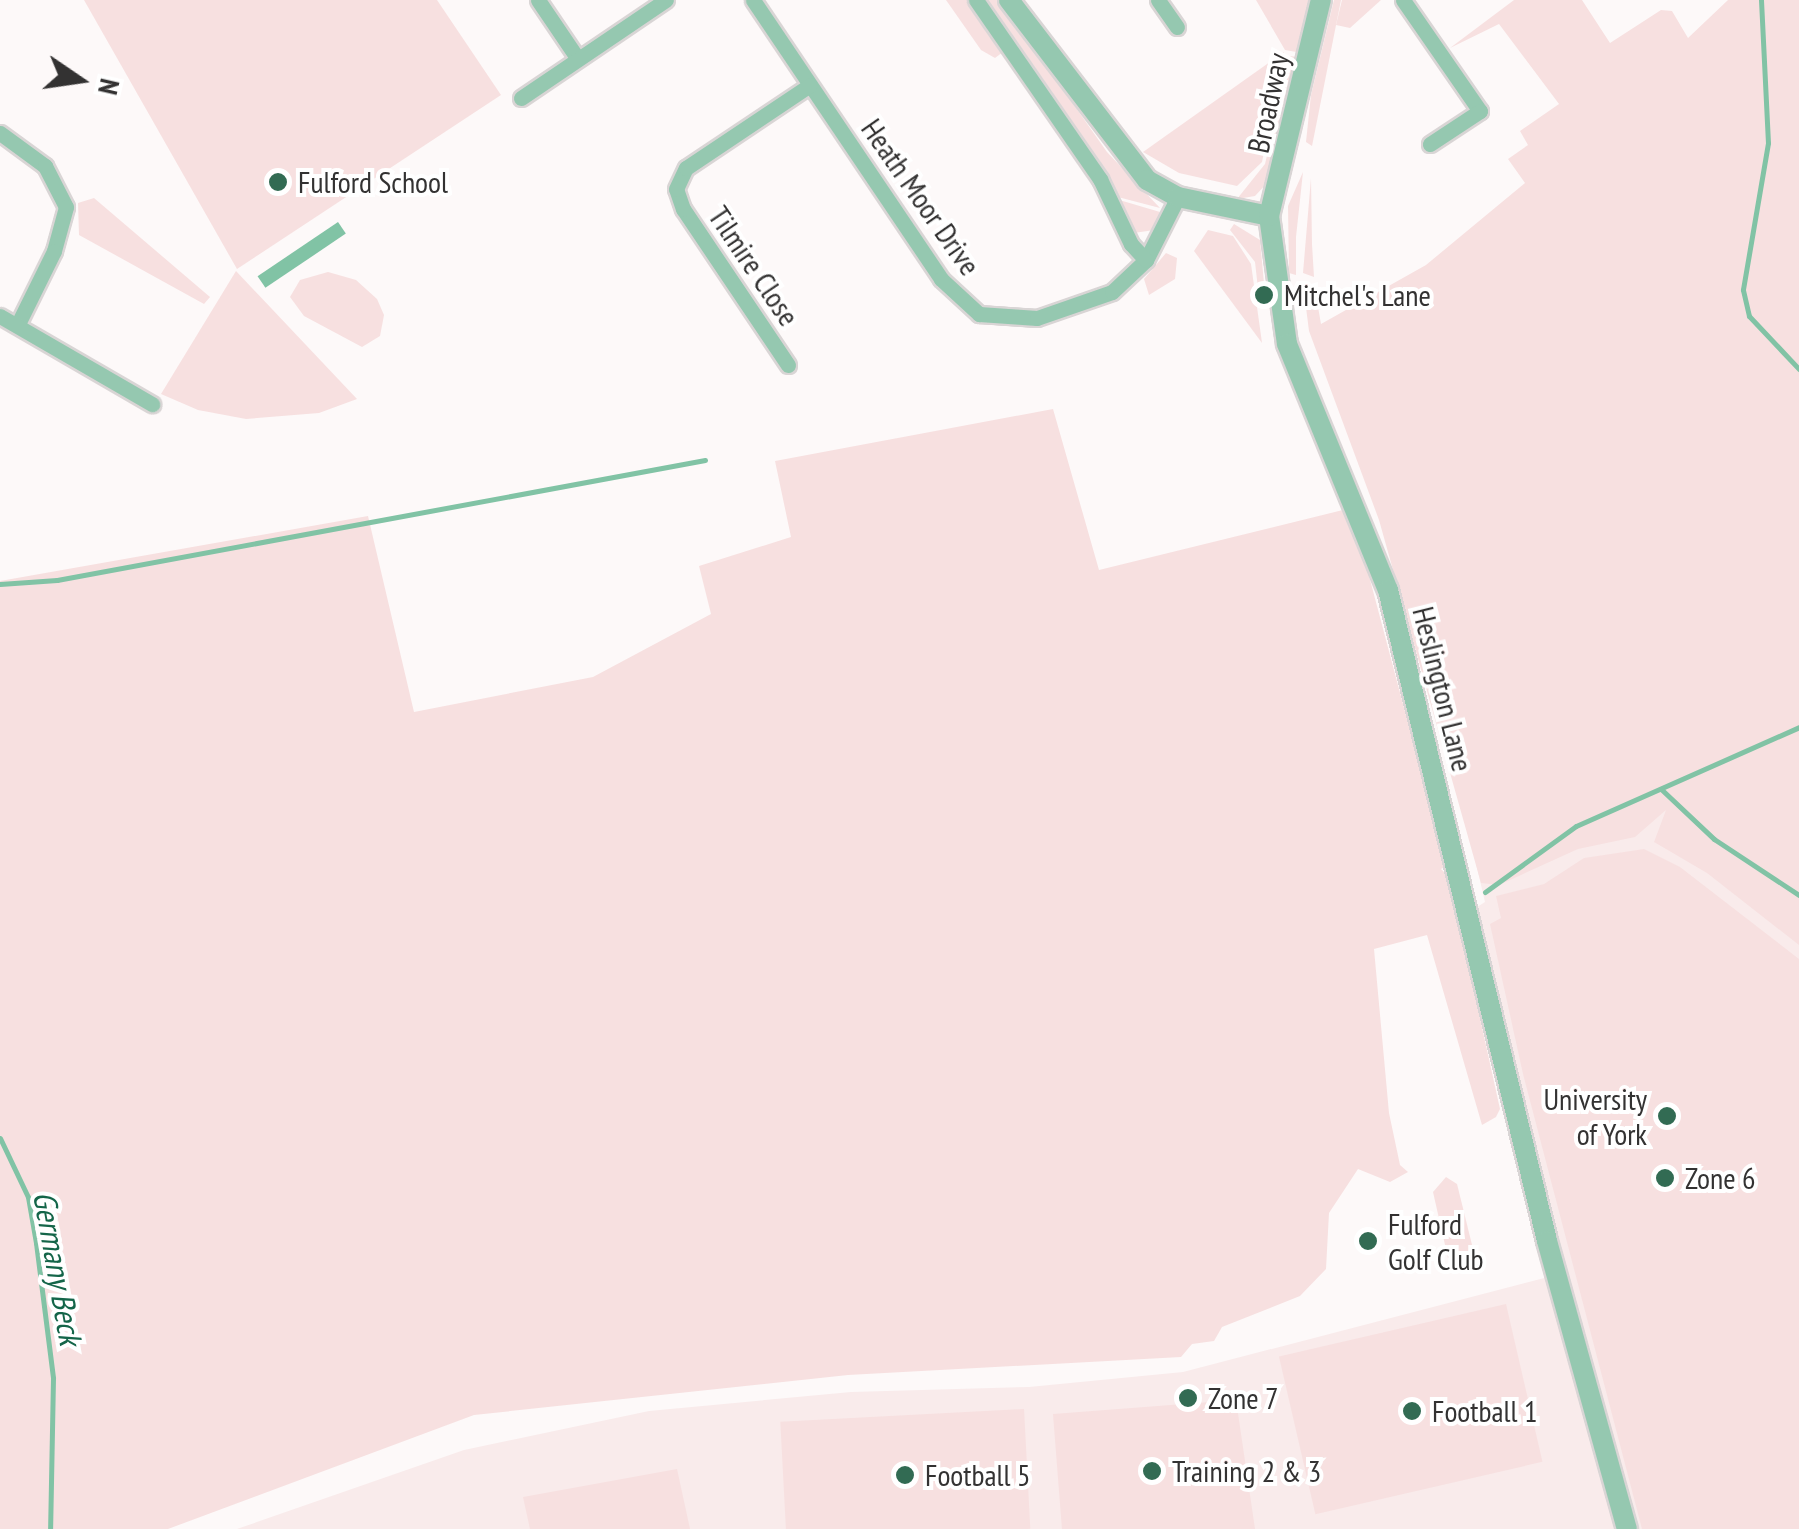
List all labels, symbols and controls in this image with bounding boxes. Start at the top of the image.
north arrow [30,30,130,130]
street label: Broadway [1240,50,1296,156]
text: N [90,75,129,98]
street label: Heath Moor Drive [854,112,988,282]
place label: Fulford School [298,164,448,200]
marker: Fulford School [267,171,289,193]
street label: Tilmire Close [701,200,807,332]
place label: Mitchel's Lane [1284,277,1431,313]
marker: Mitchel's Lane [1253,284,1275,306]
street label: Heslington Lane [1405,603,1481,775]
place label: University of York [1543,1081,1647,1152]
marker: University of York [1656,1105,1678,1127]
place label: Zone 6 [1685,1160,1755,1196]
marker: Zone 6 [1654,1167,1676,1189]
water label: Germany Beck [26,1188,90,1348]
place label: Fulford Golf Club [1388,1206,1484,1276]
marker: Fulford Golf Club [1357,1230,1379,1252]
place label: Zone 7 [1208,1380,1278,1416]
marker: Zone 7 [1177,1387,1199,1409]
place label: Football 1 [1432,1393,1537,1429]
marker: Football 1 [1401,1400,1423,1422]
place label: Training 2 & 3 [1172,1453,1321,1489]
place label: Football 5 [925,1457,1030,1493]
marker: Training 2 & 3 [1141,1460,1163,1482]
marker: Football 5 [894,1464,916,1486]

